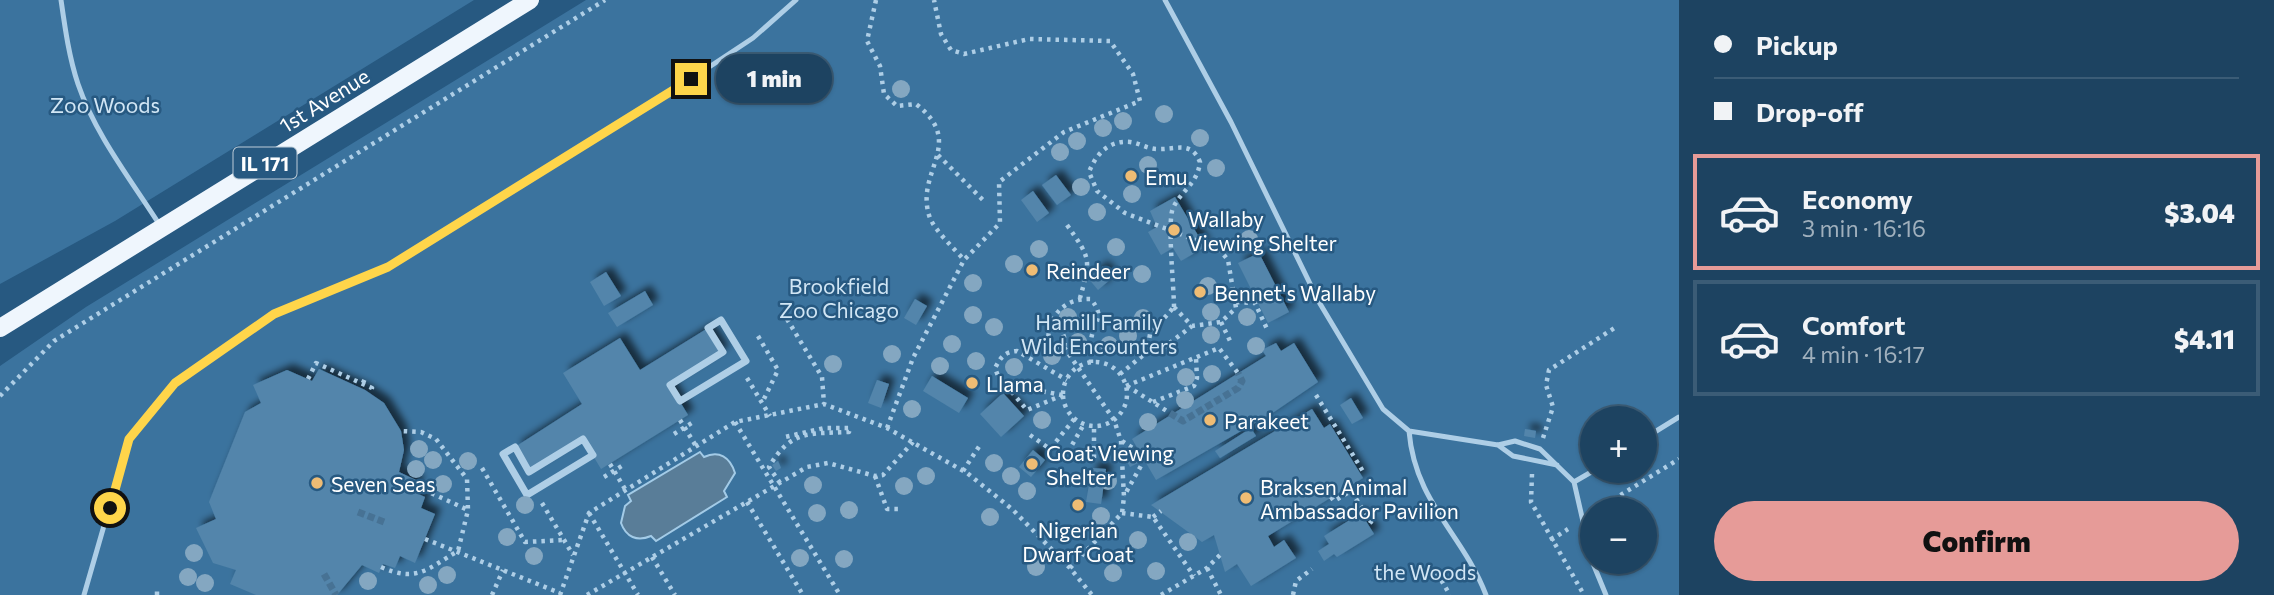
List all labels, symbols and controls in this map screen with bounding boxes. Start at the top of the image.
text: Pickup [1756,29,1838,60]
callout: 1 min [716,55,831,104]
street label: 1st Avenue [274,63,374,137]
route end [675,63,707,95]
text: 1 min [746,64,802,92]
park label: Zoo Woods [50,92,160,117]
text: Drop-off [1756,96,1863,127]
road number: IL 171 [233,148,296,178]
place label: Emu [1145,164,1188,189]
marker: Emu [1123,168,1139,184]
icon: car [1718,181,1781,244]
text: Economy [1802,183,1913,214]
text: $3.04 [2164,197,2235,228]
place label: Wallaby Viewing Shelter [1188,206,1337,255]
text: 3 min · 16:16 [1802,214,1926,242]
marker: Wallaby Viewing Shelter [1166,222,1182,238]
place label: Reindeer [1046,258,1131,283]
marker: Reindeer [1024,262,1040,278]
park label: Brookfield Zoo Chicago [779,273,899,322]
place label: Bennet's Wallaby [1214,280,1376,305]
marker: Bennet's Wallaby [1192,284,1208,300]
icon: car [1718,307,1781,370]
park label: Hamill Family Wild Encounters [1021,309,1177,358]
text: Comfort [1802,309,1905,340]
text: $4.11 [2174,323,2235,354]
text: 4 min · 16:17 [1802,340,1925,368]
place label: Llama [986,371,1044,396]
marker: Llama [964,375,980,391]
map controls [1580,406,1657,574]
button: + [1580,406,1657,483]
place label: Parakeet [1224,408,1309,433]
marker: Parakeet [1202,412,1218,428]
place label: Goat Viewing Shelter [1046,440,1174,489]
marker: Goat Viewing Shelter [1024,456,1040,472]
place label: Seven Seas [331,471,436,496]
place label: Braksen Animal Ambassador Pavilion [1260,474,1459,523]
marker: Seven Seas [309,475,325,491]
marker: Braksen Animal Ambassador Pavilion [1238,490,1254,506]
route start [94,492,126,524]
marker: Nigerian Dwarf Goat [1070,497,1086,513]
button: − [1580,497,1657,574]
button: Confirm [1714,501,2239,581]
place label: Nigerian Dwarf Goat [1022,517,1134,566]
park label: the Woods [1374,559,1476,584]

